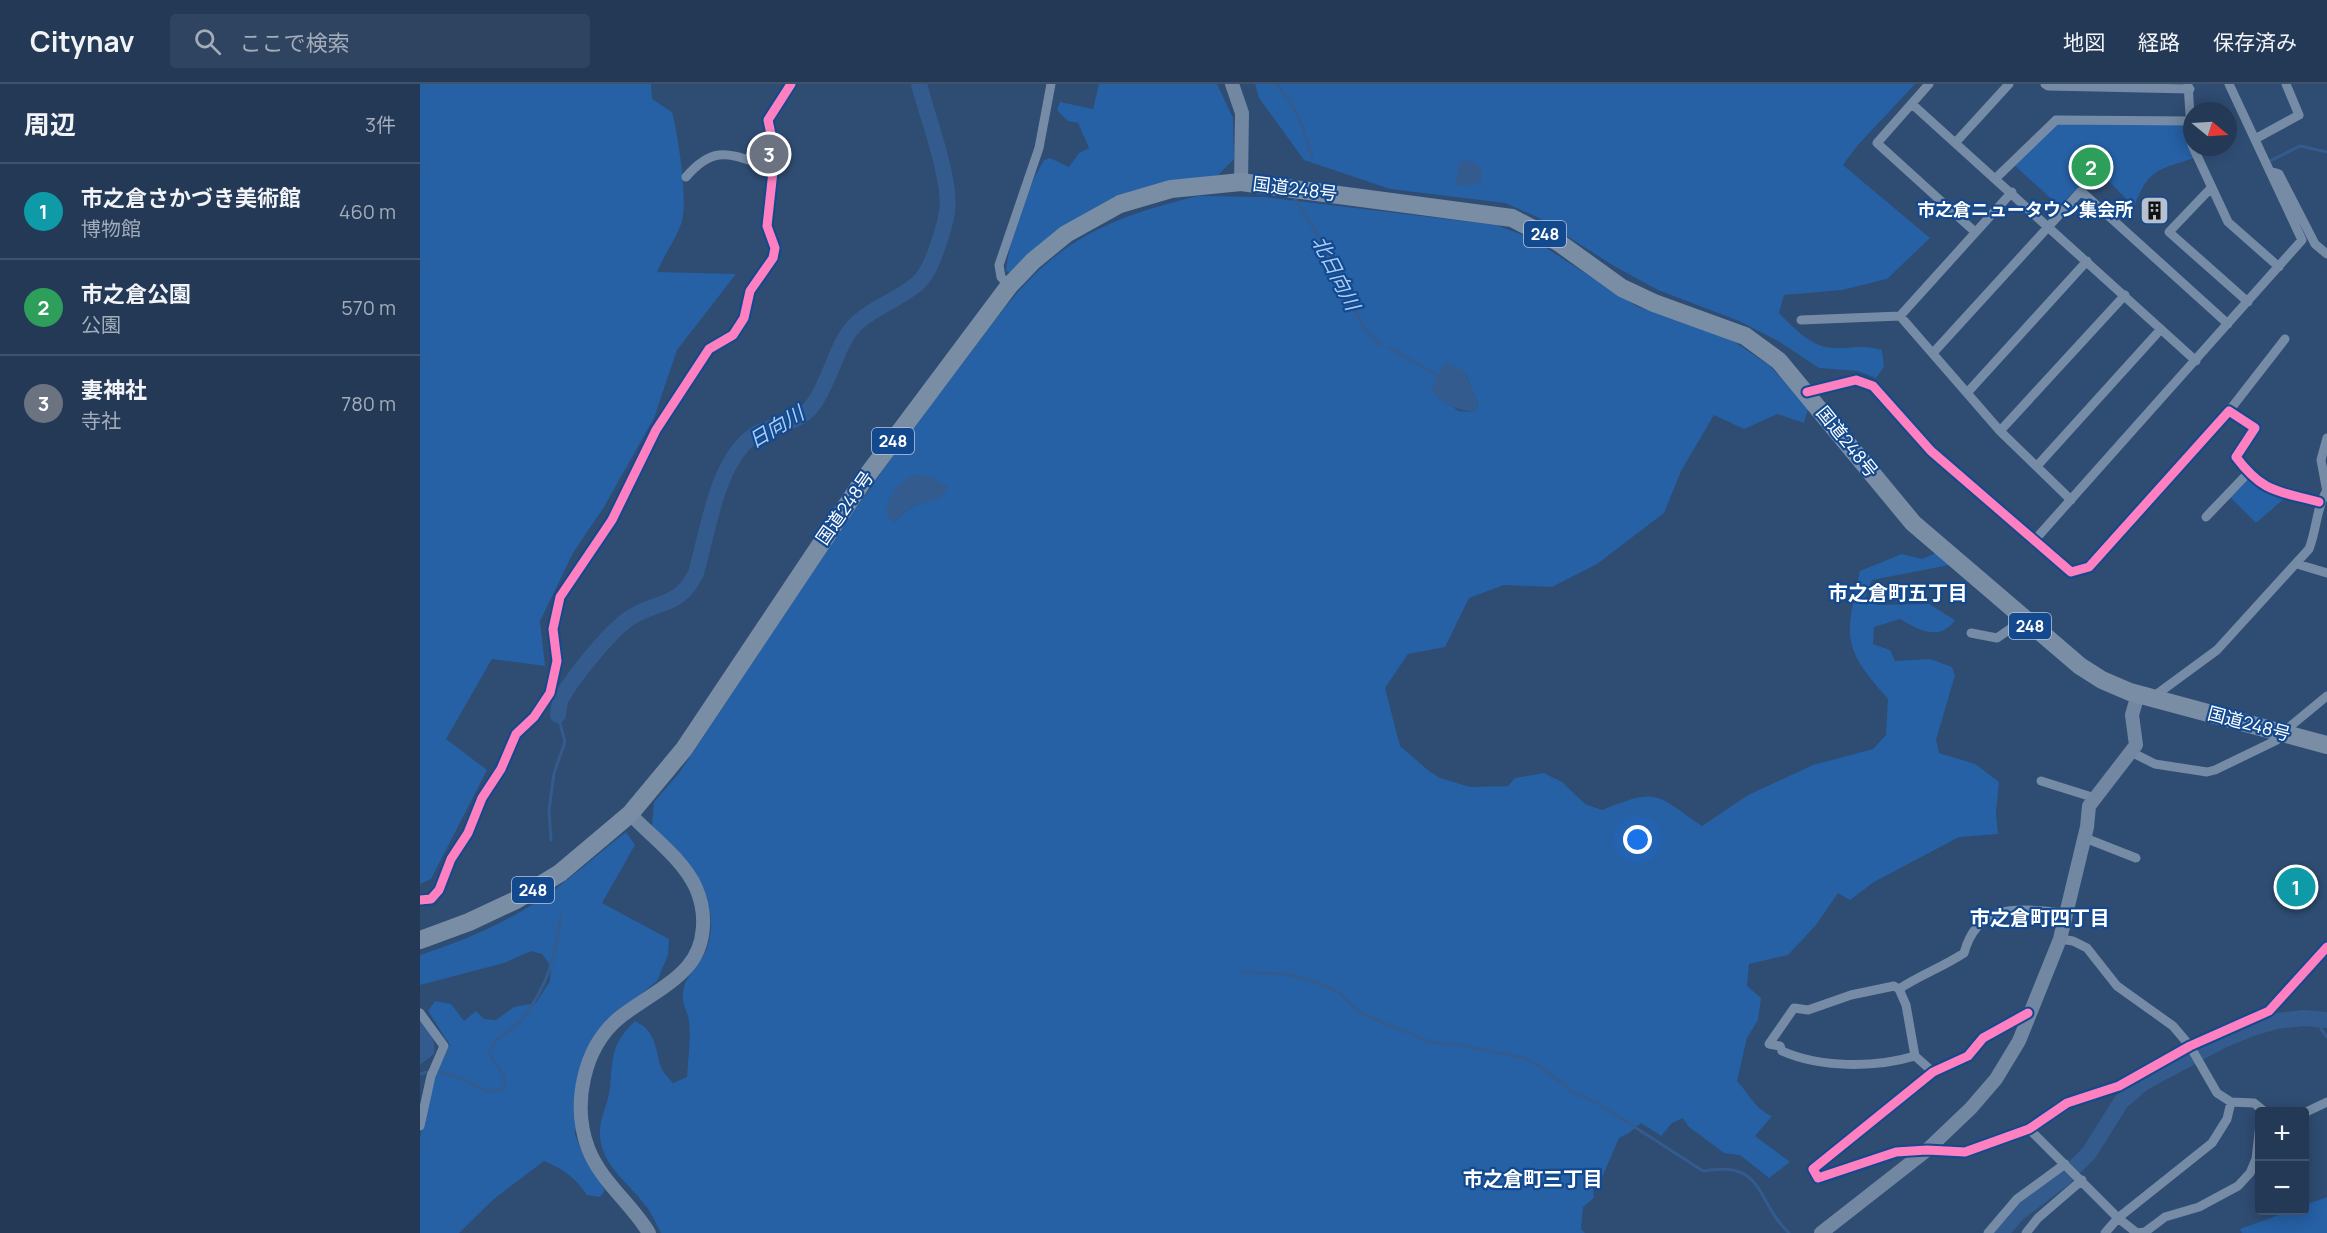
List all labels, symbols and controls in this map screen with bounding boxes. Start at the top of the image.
search box [170,14,590,68]
text: Citynav [30,22,134,60]
icon: search [191,25,224,58]
text: ここで検索 [239,28,349,58]
text: 地図 [2063,28,2105,56]
text: 経路 [2138,28,2180,56]
text: 保存済み [2213,28,2297,56]
north arrow [2183,102,2237,156]
text: 周辺 [24,106,76,142]
text: 3件 [365,111,396,138]
pin: 3 [750,132,788,176]
pin: 2 [2072,144,2110,190]
street label: 国道248号 [1251,171,1339,205]
text: 市之倉さかづき美術館 [81,183,301,213]
building icon: 市之倉ニュータウン集会所 [2138,194,2170,226]
place label: 市之倉ニュータウン集会所 [1917,197,2133,221]
text: 1 [39,198,48,225]
text: 460 m [339,198,396,225]
text: 博物館 [81,215,141,242]
road number: 248 [1524,221,1566,247]
water label: 北日向川 [1306,231,1368,316]
text: 市之倉公園 [81,279,191,309]
text: 2 [38,294,49,321]
text: 570 m [341,294,396,321]
text: 公園 [81,311,121,338]
text: 妻神社 [81,375,147,405]
text: 3 [38,390,49,417]
text: 780 m [341,390,396,417]
water label: 日向川 [743,399,810,454]
street label: 国道248号 [1812,401,1884,482]
text: 寺社 [81,407,121,434]
road number: 248 [872,428,914,454]
street label: 国道248号 [810,466,878,549]
district label: 市之倉町五丁目 [1828,579,1968,606]
road number: 248 [2009,613,2051,639]
street label: 国道248号 [2205,700,2293,746]
your location [1623,825,1652,854]
pin: 1 [2276,864,2316,910]
road number: 248 [512,877,554,903]
district label: 市之倉町四丁目 [1970,904,2110,931]
map controls [2255,1107,2309,1215]
button: + [2255,1107,2309,1161]
button: − [2255,1161,2309,1215]
district label: 市之倉町三丁目 [1463,1165,1603,1192]

